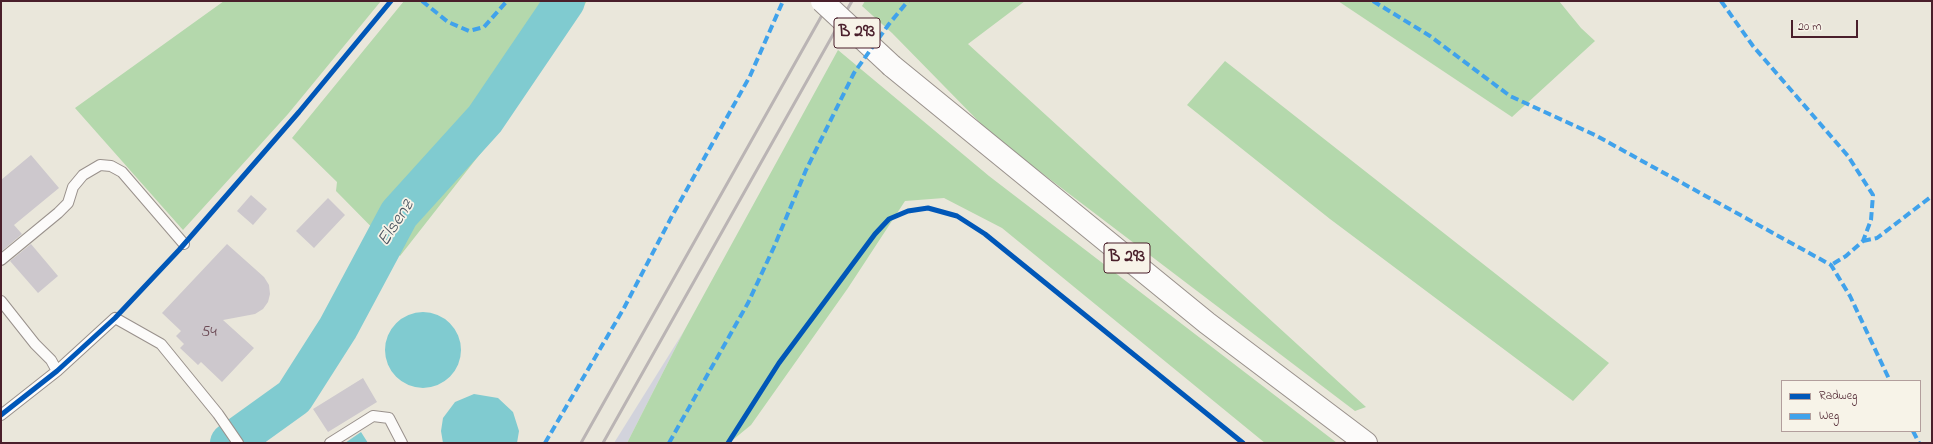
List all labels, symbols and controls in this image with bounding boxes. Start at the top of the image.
scale bar [1793,12,1860,38]
road number: B 293 [834,18,880,48]
text: 20 m [1798,18,1821,36]
water label: Elsenz [374,197,420,251]
road number: B 293 [1104,243,1150,273]
house number: 54 [201,323,217,343]
legend [1781,380,1921,432]
text: Radweg [1819,387,1858,405]
text: Weg [1819,407,1839,425]

